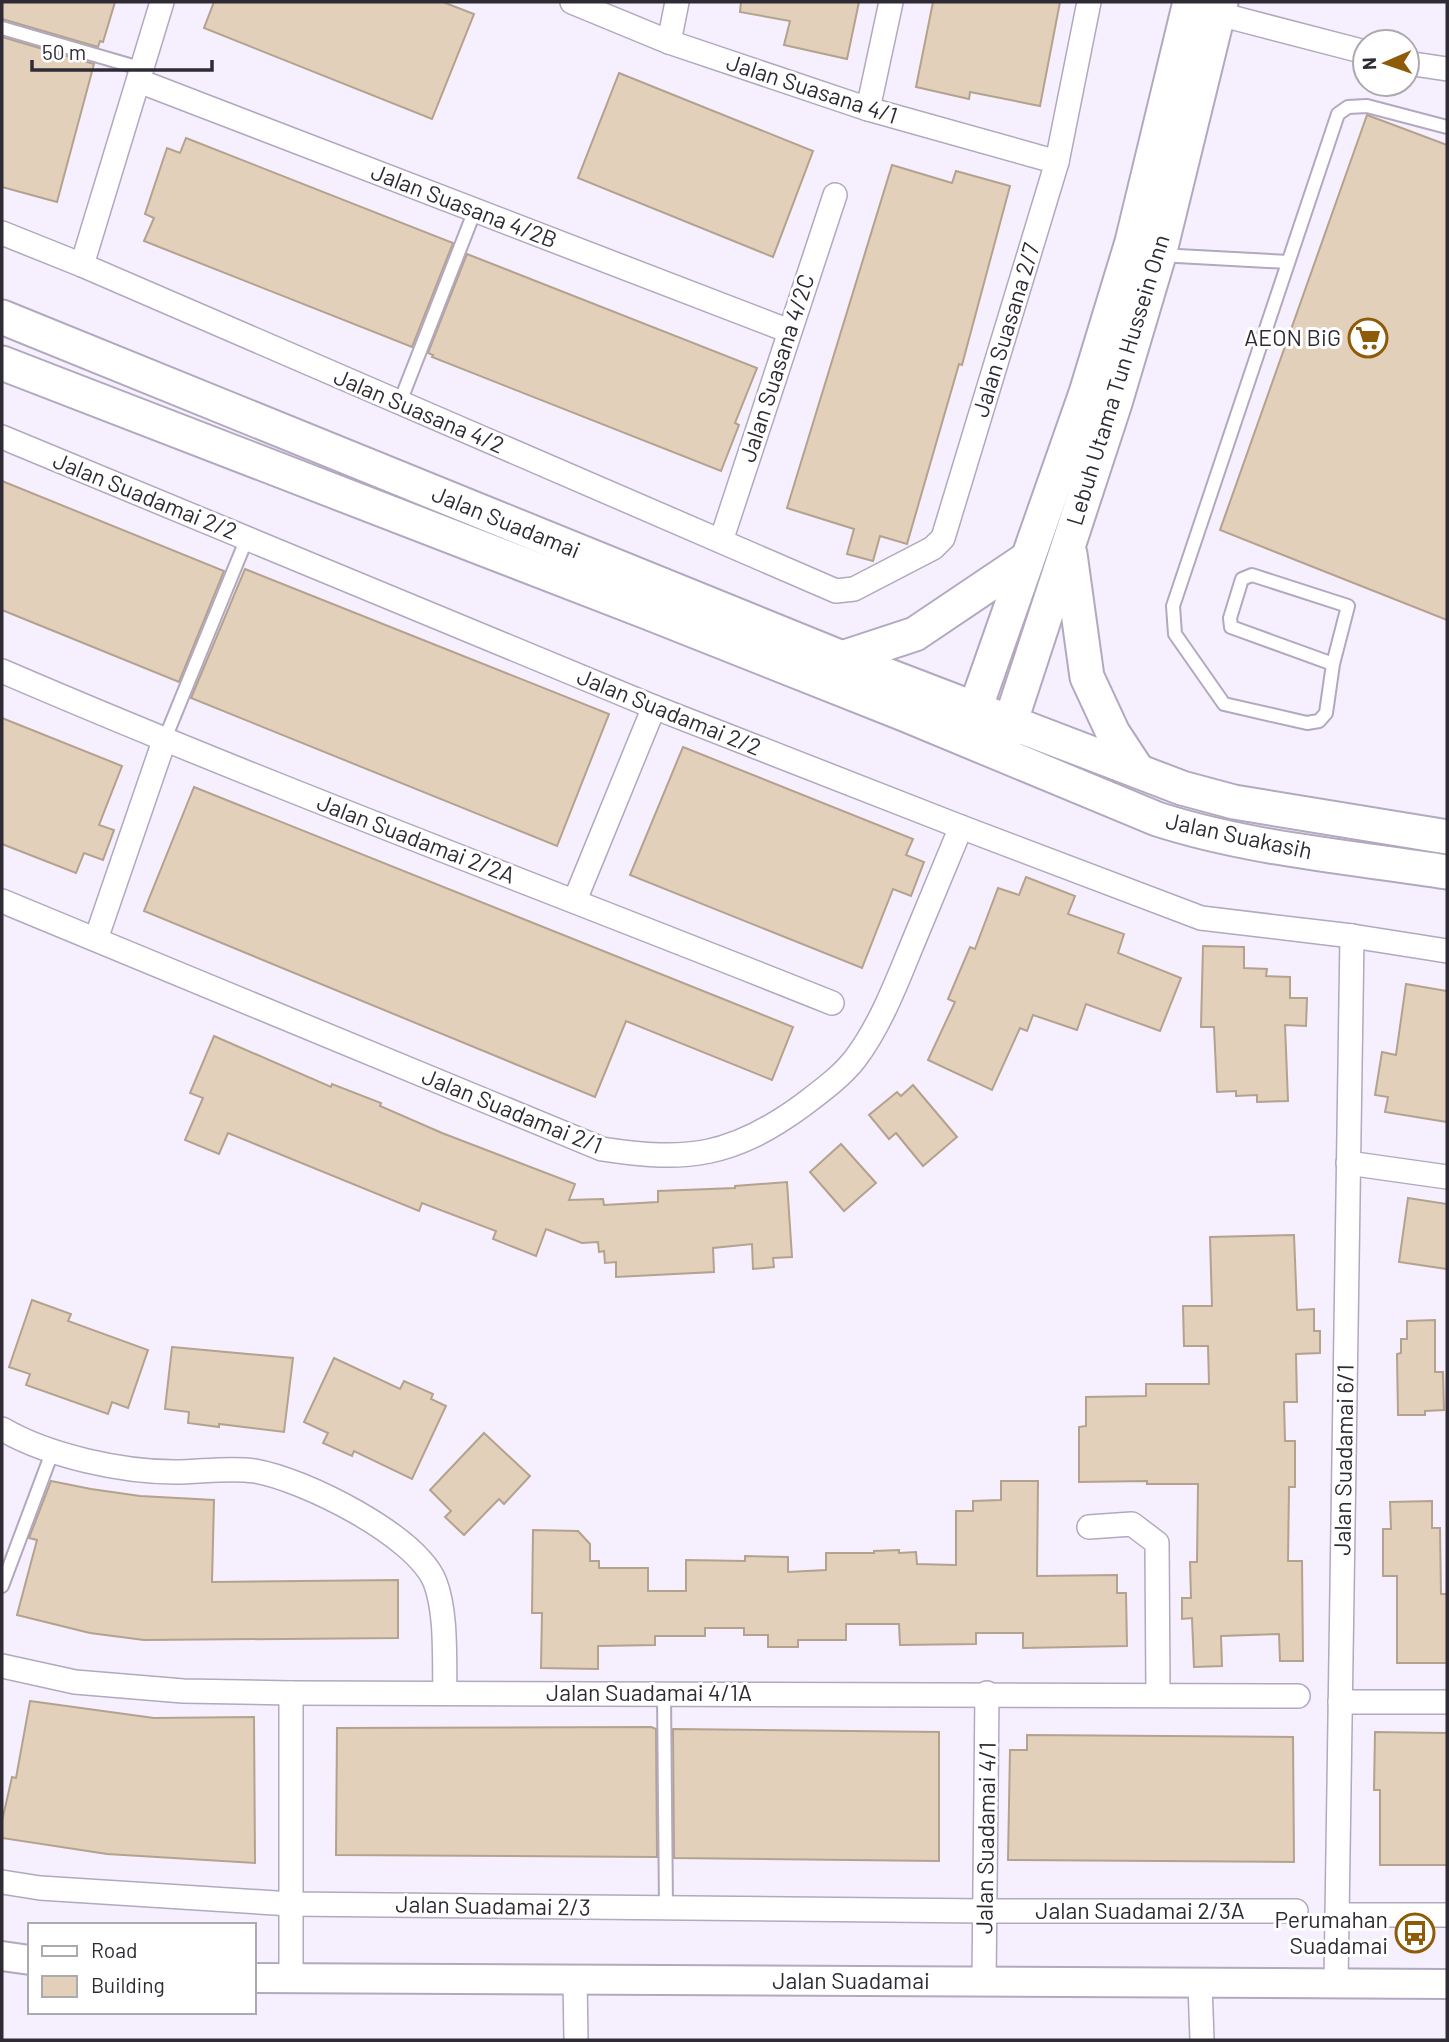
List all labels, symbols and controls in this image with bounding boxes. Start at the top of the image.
scale bar [32,28,212,72]
north arrow [1351,28,1421,98]
text: 50 m [42,39,86,64]
street label: Jalan Suasana 4/1 [723,47,901,129]
text: N [1357,57,1380,70]
street label: Jalan Suasana 4/2B [367,157,561,253]
street label: Lebuh Utama Tun Hussein Onn [1059,231,1175,528]
street label: Jalan Suasana 2/7 [965,239,1045,420]
street label: Jalan Suasana 4/2C [732,270,820,465]
supermarket icon: AEON BiG [1347,317,1389,359]
place label: AEON BiG [1244,323,1341,351]
street label: Jalan Suasana 4/2 [330,362,509,459]
street label: Jalan Suadamai 2/2 [49,445,241,545]
street label: Jalan Suadamai [428,479,585,564]
street label: Jalan Suadamai 2/2 [573,661,765,761]
street label: Jalan Suadamai 2/2A [313,787,519,889]
street label: Jalan Suakasih [1163,806,1315,864]
street label: Jalan Suadamai 2/1 [418,1061,606,1159]
street label: Jalan Suadamai 6/1 [1327,1364,1359,1556]
street label: Jalan Suadamai 4/1A [546,1678,752,1706]
street label: Jalan Suadamai 4/1 [969,1742,1001,1934]
street label: Jalan Suadamai 2/3 [395,1889,591,1921]
street label: Jalan Suadamai 2/3A [1035,1896,1245,1924]
place label: Perumahan Suadamai [1275,1905,1388,1959]
bus stop icon: Perumahan Suadamai [1394,1912,1436,1954]
legend [28,1923,256,2014]
text: Road [91,1937,137,1962]
street label: Jalan Suadamai [772,1966,930,1994]
text: Building [91,1972,165,1997]

